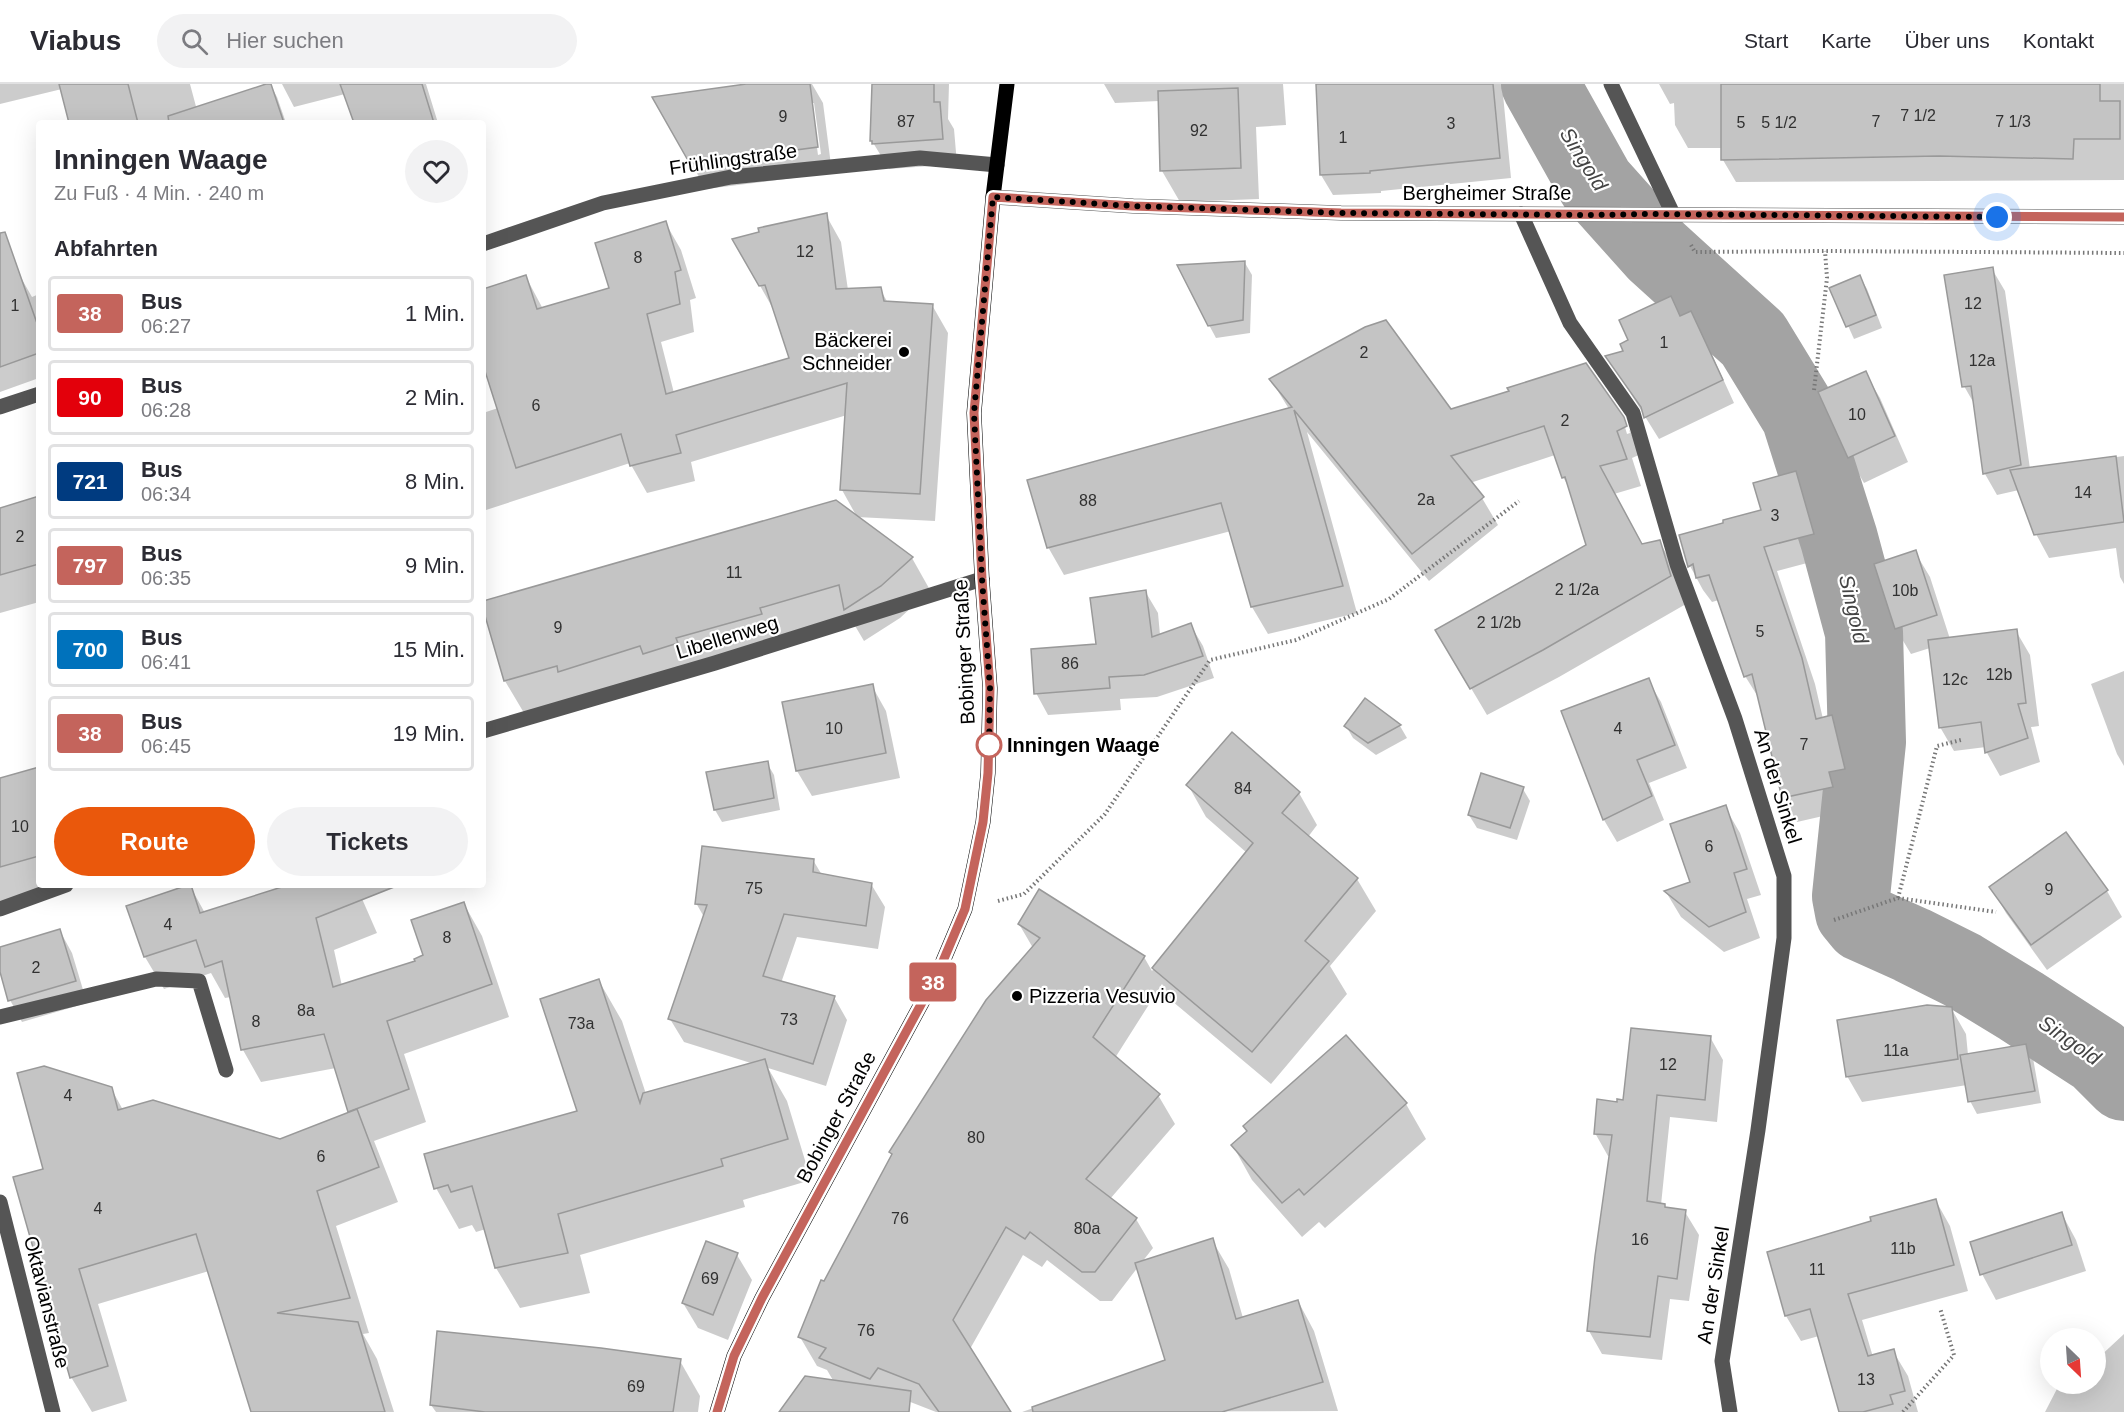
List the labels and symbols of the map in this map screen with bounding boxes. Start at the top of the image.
house number: 7 1/2 [1900,107,1936,124]
house number: 9 [779,108,788,125]
house number: 87 [897,113,915,130]
house number: 7 [1872,113,1881,130]
house number: 7 1/3 [1995,113,2031,130]
house number: 5 [1737,114,1746,131]
house number: 5 1/2 [1761,114,1797,131]
house number: 3 [1447,115,1456,132]
house number: 92 [1190,122,1208,139]
water label: Singold [1556,123,1613,196]
house number: 1 [1339,129,1348,146]
street label: Frühlingstraße [668,139,798,179]
street label: Bergheimer Straße [1403,182,1571,204]
your location [1982,202,2012,232]
house number: 12 [796,243,814,260]
house number: 8 [634,249,643,266]
house number: 12 [1964,295,1982,312]
house number: 1 [11,297,20,314]
place label: Bäckerei Schneider [802,329,892,374]
house number: 1 [1660,334,1669,351]
house number: 2 [1360,344,1369,361]
marker: Bäckerei Schneider [897,345,911,359]
house number: 12a [1969,352,1995,369]
house number: 6 [532,397,541,414]
house number: 10 [1848,406,1866,423]
house number: 2 [1561,412,1570,429]
house number: 14 [2074,484,2092,501]
house number: 2a [1417,491,1435,508]
house number: 88 [1079,492,1097,509]
house number: 3 [1771,507,1780,524]
house number: 2 [16,528,25,545]
house number: 11 [726,564,742,581]
water label: Singold [1835,572,1873,647]
street label: Bobinger Straße [949,579,979,725]
house number: 2 1/2a [1555,581,1599,598]
house number: 10b [1892,582,1918,599]
street label: Libellenweg [673,611,781,663]
house number: 2 1/2b [1477,614,1521,631]
house number: 9 [554,619,563,636]
house number: 5 [1756,623,1765,640]
house number: 86 [1061,655,1079,672]
house number: 12b [1986,666,2012,683]
house number: 12c [1942,671,1968,688]
house number: 10 [825,720,843,737]
house number: 4 [1614,720,1623,737]
street label: An der Sinkel [1750,726,1806,846]
marker: Inningen Waage [976,732,1002,758]
place label: Inningen Waage [1007,734,1160,756]
house number: 7 [1800,736,1809,753]
house number: 84 [1234,780,1252,797]
house number: 10 [11,818,29,835]
house number: 6 [1705,838,1714,855]
house number: 75 [745,880,763,897]
house number: 9 [2045,881,2054,898]
house number: 4 [164,916,173,933]
house number: 8 [443,929,452,946]
house number: 2 [32,959,41,976]
line badge: 38 [906,962,960,1002]
place label: Pizzeria Vesuvio [1029,985,1176,1007]
marker: Pizzeria Vesuvio [1010,989,1024,1003]
house number: 8a [297,1002,315,1019]
water label: Singold [2035,1010,2106,1070]
house number: 73 [780,1011,798,1028]
house number: 8 [252,1013,261,1030]
house number: 73a [568,1015,594,1032]
house number: 11a [1883,1042,1909,1059]
street label: Bobinger Straße [792,1048,880,1186]
house number: 12 [1659,1056,1677,1073]
house number: 4 [64,1087,73,1104]
house number: 80 [967,1129,985,1146]
house number: 6 [317,1148,326,1165]
house number: 4 [94,1200,103,1217]
house number: 76 [891,1210,909,1227]
house number: 80a [1074,1220,1100,1237]
street label: An der Sinkel [1693,1225,1733,1345]
house number: 16 [1631,1231,1649,1248]
street label: Oktavianstraße [20,1234,74,1370]
house number: 11b [1890,1240,1916,1257]
house number: 11 [1809,1261,1825,1278]
house number: 69 [701,1270,719,1287]
house number: 76 [857,1322,875,1339]
north arrow [2040,1328,2106,1394]
house number: 13 [1857,1371,1875,1388]
house number: 69 [627,1378,645,1395]

